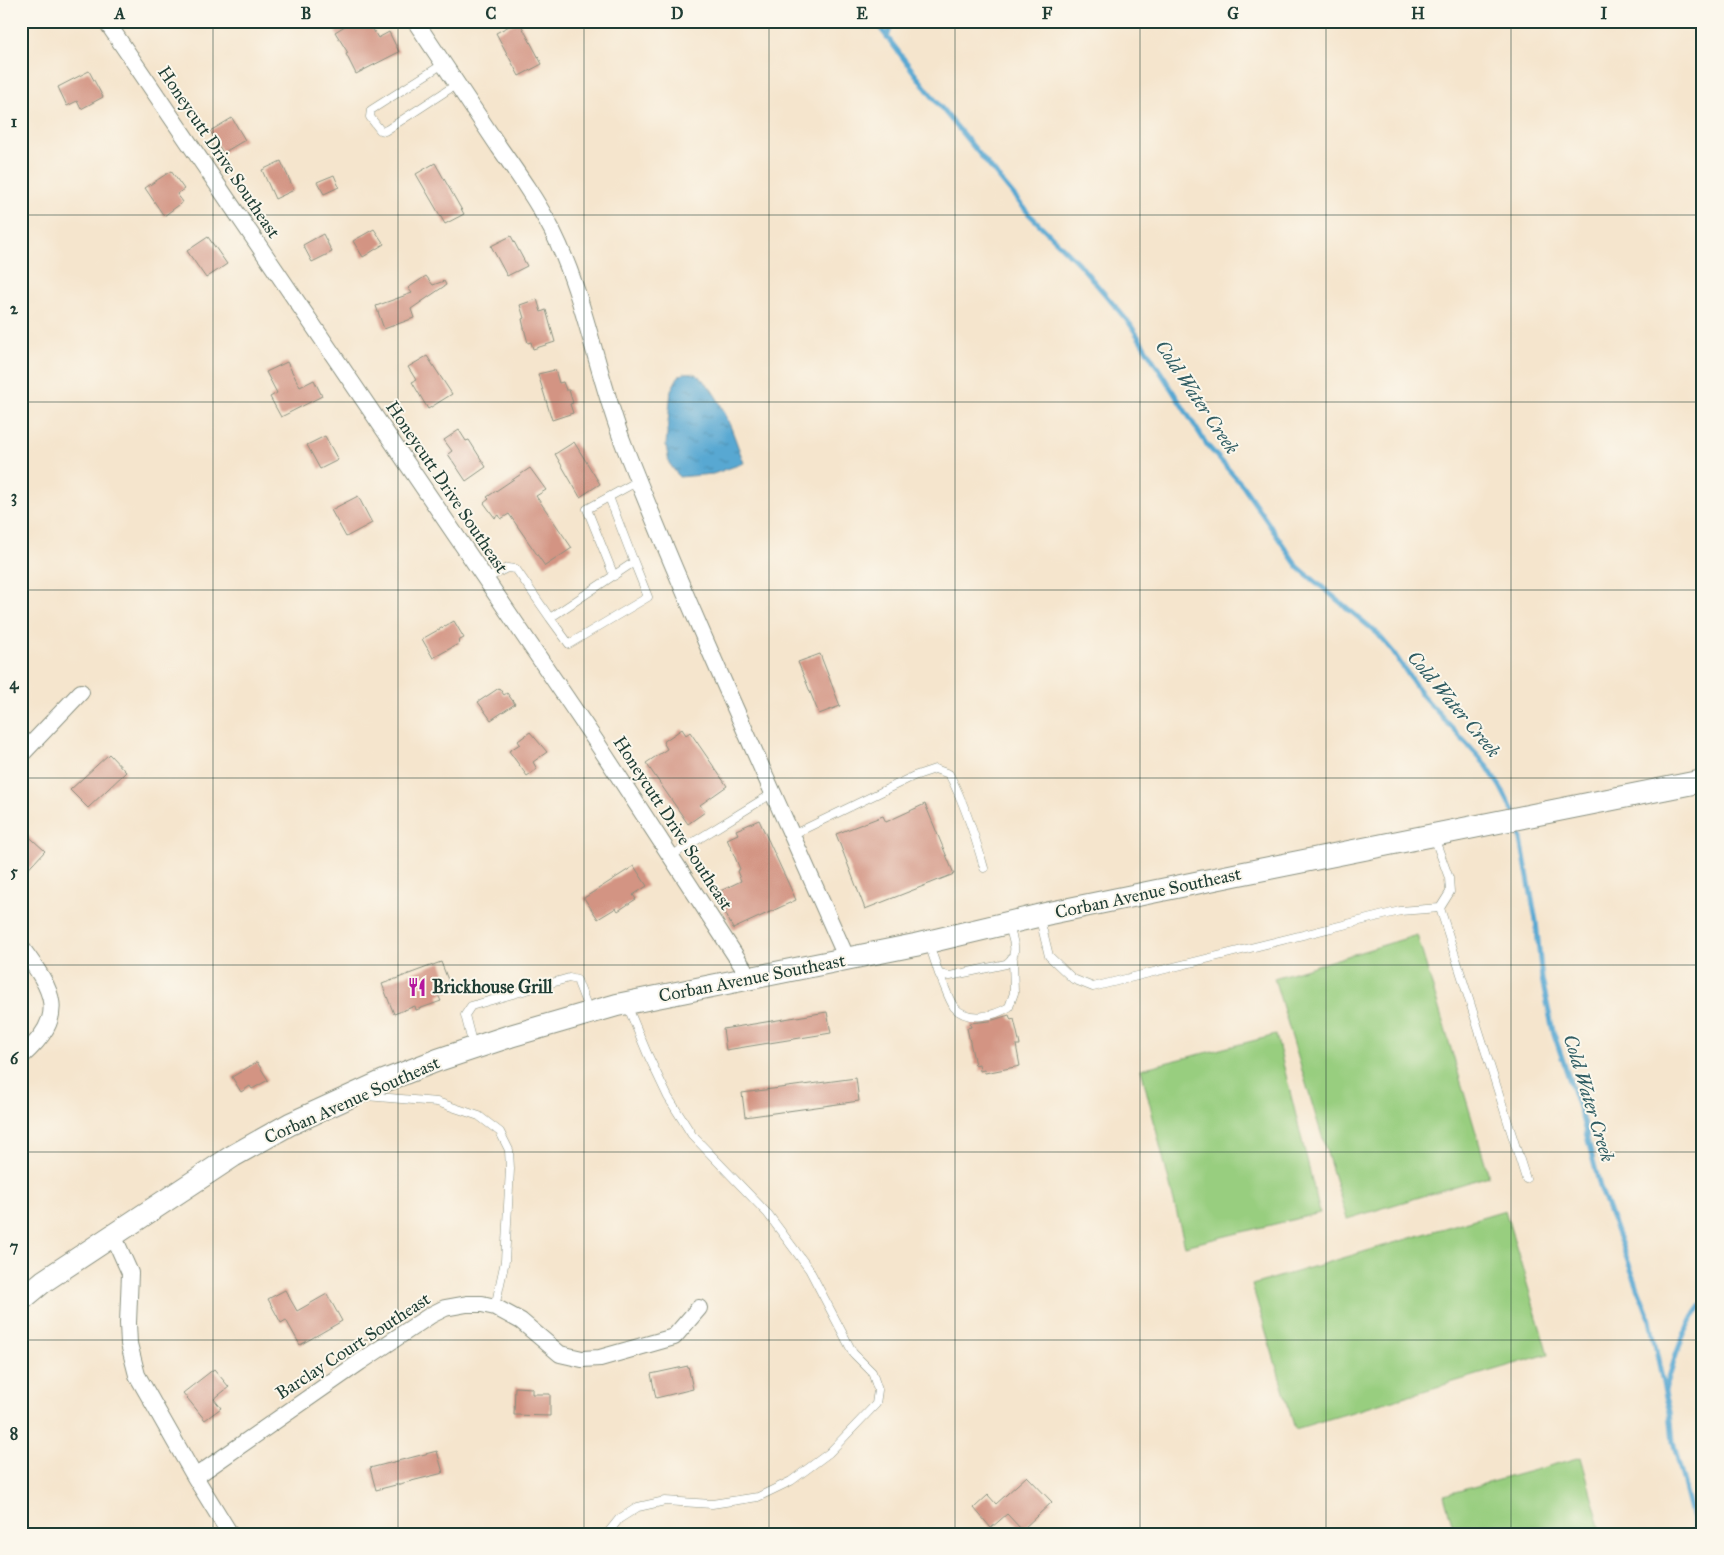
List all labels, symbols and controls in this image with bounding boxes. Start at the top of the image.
text: A [114,4,126,23]
text: B [301,4,311,23]
text: C [486,4,497,23]
text: D [671,4,684,23]
text: E [856,4,868,23]
text: F [1042,4,1053,23]
text: G [1227,4,1239,23]
text: H [1411,4,1425,23]
text: I [1601,4,1608,23]
street label: Honeycutt Drive Southeast [153,62,285,243]
text: 1 [11,112,18,131]
text: 2 [10,299,19,318]
water label: Cold Water Creek [1150,336,1244,459]
street label: Honeycutt Drive Southeast [381,397,513,578]
text: 3 [11,487,17,507]
water label: Cold Water Creek [1403,646,1506,762]
text: 4 [10,674,20,694]
street label: Honeycutt Drive Southeast [609,732,738,915]
text: 5 [10,862,18,881]
street label: Corban Avenue Southeast [1053,862,1244,923]
street label: Corban Avenue Southeast [657,949,848,1007]
restaurant icon: Brickhouse Grill [406,976,428,998]
place label: Brickhouse Grill [432,976,554,998]
water label: Cold Water Creek [1559,1031,1619,1165]
text: 6 [10,1049,19,1068]
street label: Corban Avenue Southeast [261,1051,444,1149]
text: 7 [10,1237,19,1256]
street label: Barclay Court Southeast [272,1287,435,1404]
text: 8 [10,1424,18,1443]

